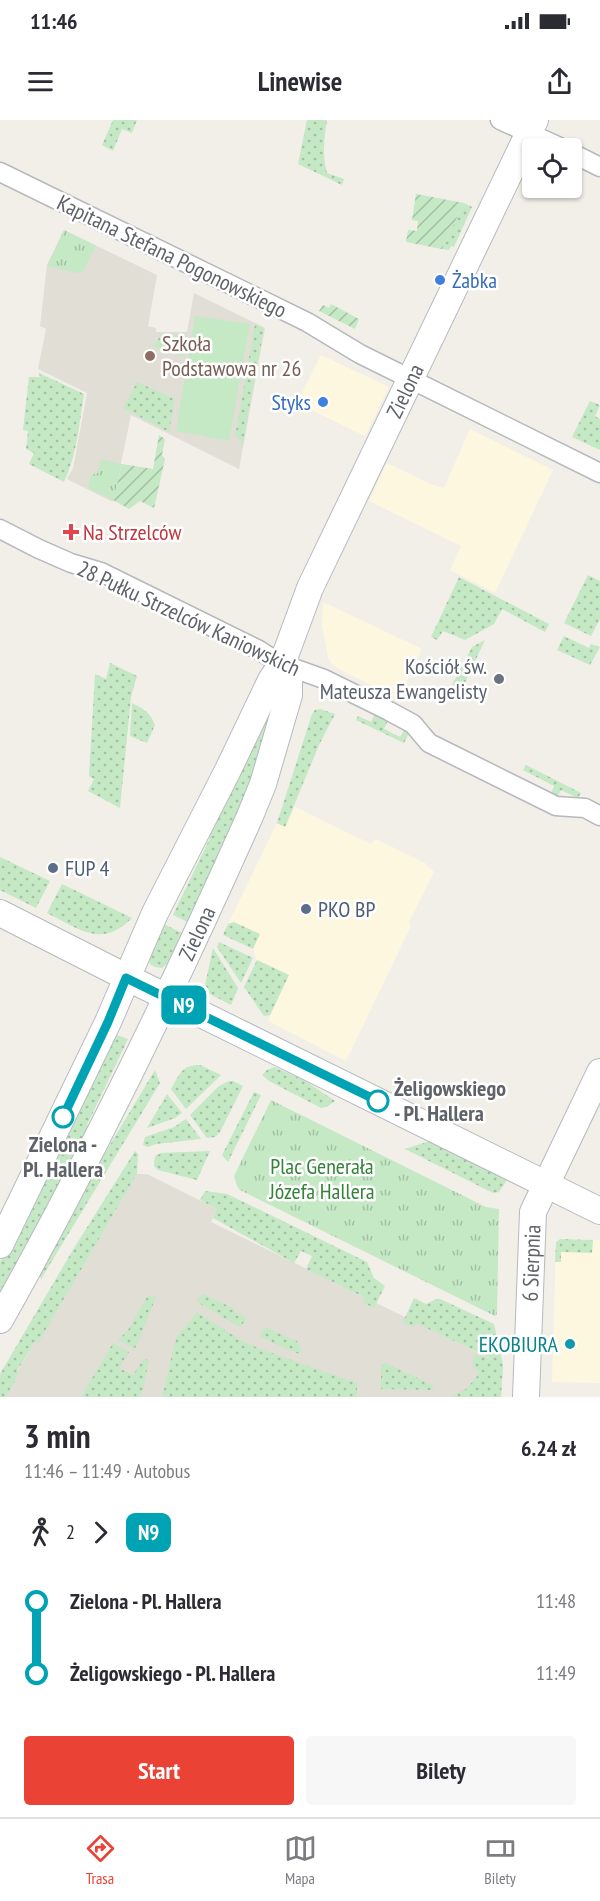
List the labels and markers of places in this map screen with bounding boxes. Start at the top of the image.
place label: Żabka [452,266,497,294]
marker: Żabka [433,273,447,287]
place label: Szkoła Podstawowa nr 26 [162,329,301,382]
marker: Szkoła Podstawowa nr 26 [143,349,157,363]
place label: Styks [271,388,311,416]
marker: Styks [316,395,330,409]
place label: Na Strzelców [83,518,181,546]
marker: Na Strzelców [64,525,78,539]
place label: Kościół św. Mateusza Ewangelisty [320,652,488,705]
marker: Kościół św. Mateusza Ewangelisty [492,672,506,686]
place label: FUP 4 [65,854,109,882]
marker: FUP 4 [46,861,60,875]
place label: PKO BP [318,895,375,923]
marker: PKO BP [299,902,313,916]
place label: Żeligowskiego - Pl. Hallera [394,1074,506,1127]
marker: Żeligowskiego - Pl. Hallera [367,1090,389,1112]
marker: Zielona - Pl. Hallera [52,1106,74,1128]
place label: Zielona - Pl. Hallera [23,1130,103,1183]
place label: EKOBIURA [479,1330,559,1358]
marker: EKOBIURA [563,1337,577,1351]

